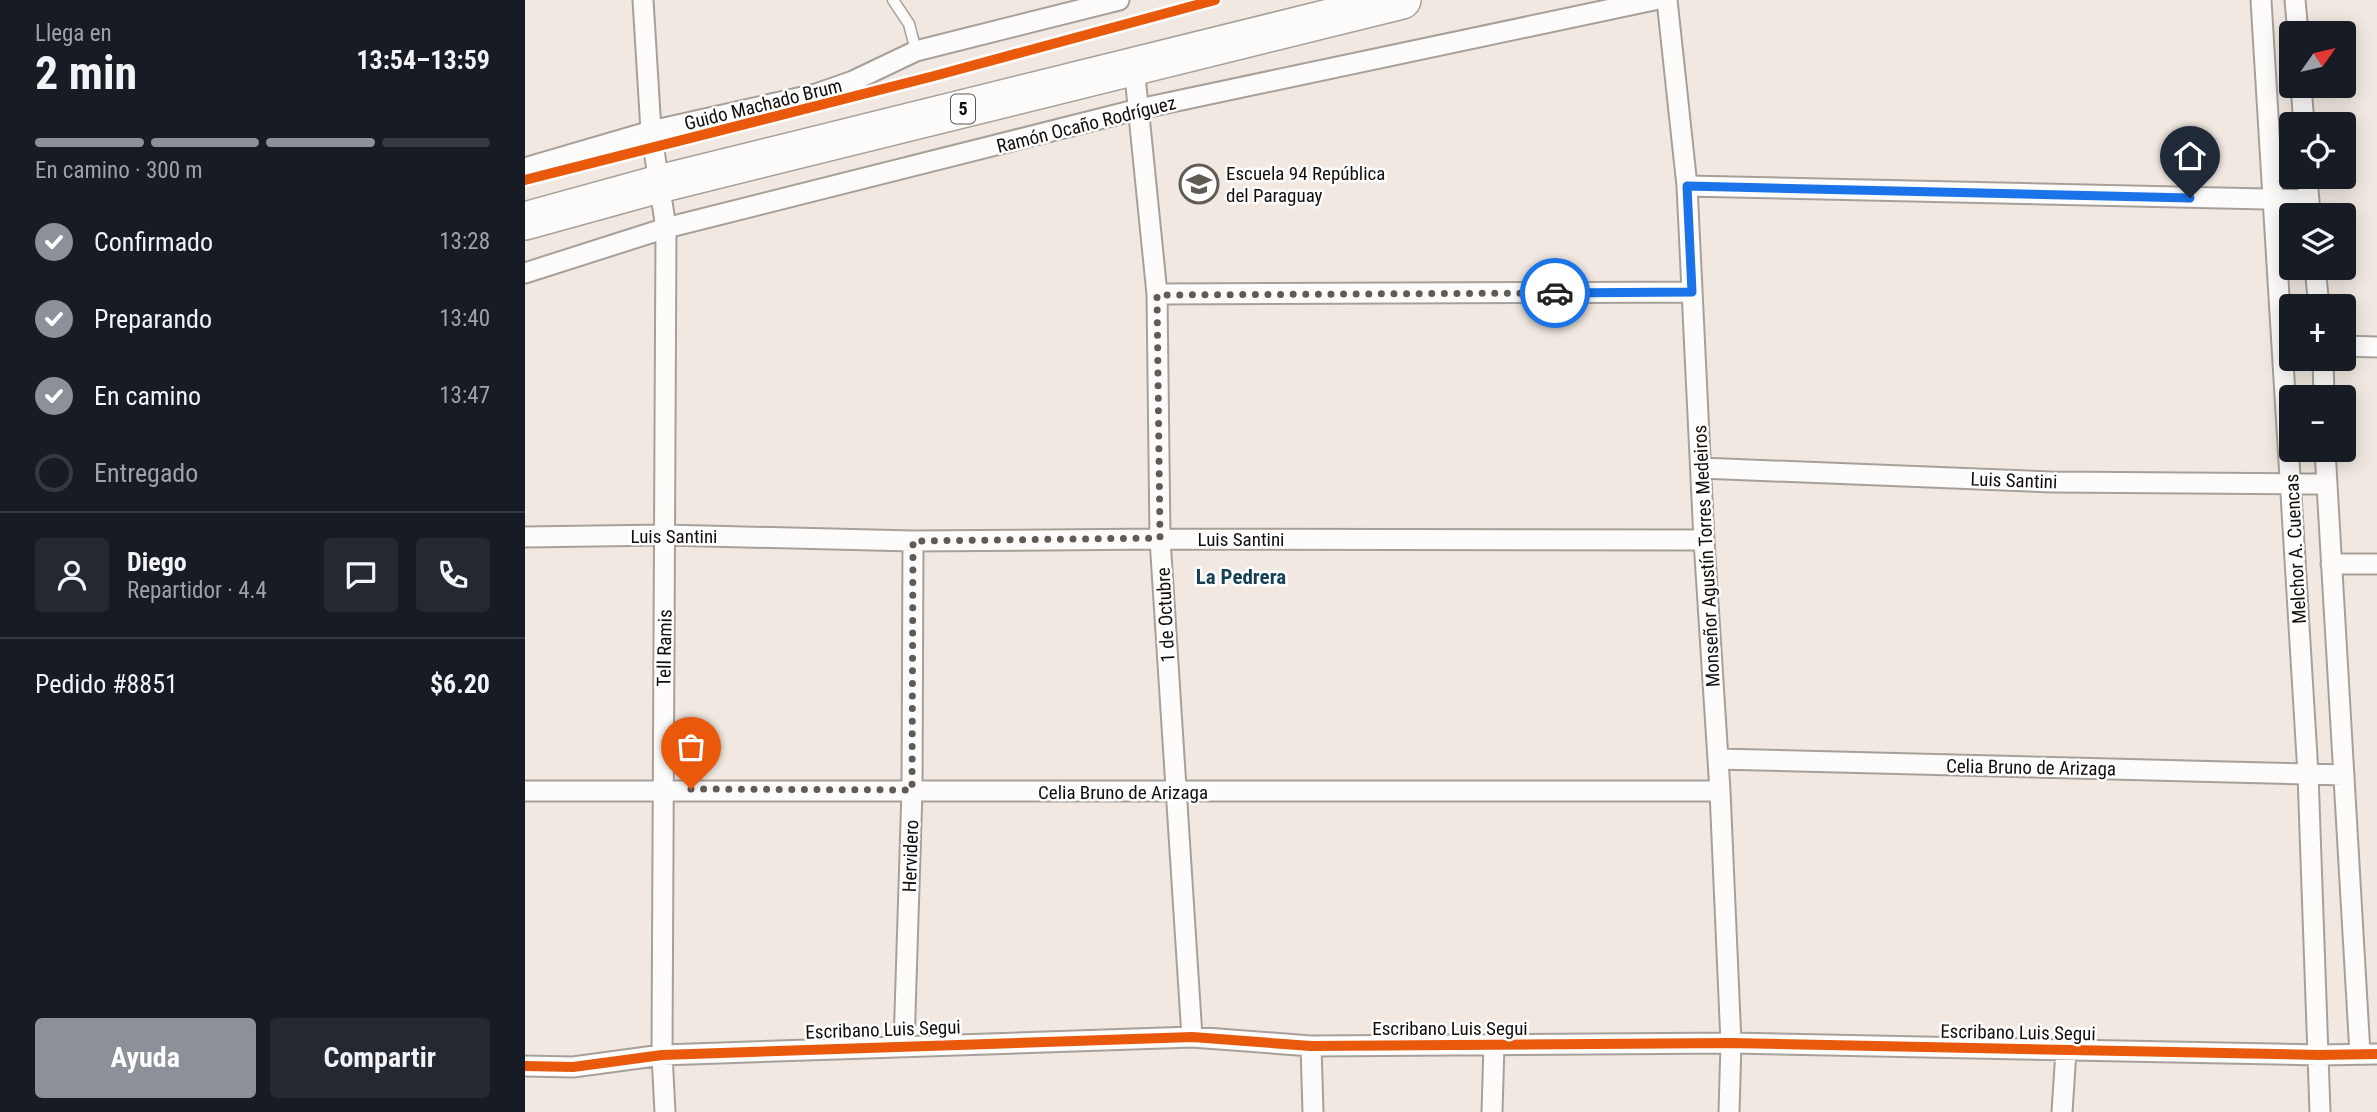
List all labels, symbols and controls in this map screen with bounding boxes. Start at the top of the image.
text: Llega en [35,20,112,47]
north arrow [2279,21,2355,98]
map controls [2279,21,2356,462]
text: 13:54–13:59 [356,45,490,75]
text: 2 min [35,46,137,100]
street label: Guido Machado Brum [682,74,844,135]
street label: Ramón Ocaño Rodríguez [994,91,1178,158]
road number: 5 [951,94,975,124]
button: locate [2279,112,2356,189]
pin [2160,126,2220,198]
icon: home [2171,137,2209,175]
text: En camino · 300 m [35,157,203,184]
place label: Escuela 94 República del Paraguay [1226,162,1385,207]
school or university icon: Escuela 94 República del Paraguay [1178,163,1220,205]
button: layers [2279,203,2356,280]
icon: check [35,223,73,261]
text: Confirmado [94,227,213,257]
text: 13:28 [439,228,490,255]
courier [1520,258,1590,328]
icon: car [1536,274,1574,312]
button: + [2279,294,2356,371]
icon: check [35,300,73,338]
text: Preparando [94,304,212,334]
text: 13:40 [439,305,490,332]
icon: check [35,377,73,415]
text: En camino [94,381,201,411]
text: 13:47 [439,382,490,409]
button: − [2279,385,2356,462]
street label: Monseñor Agustín Torres Medeiros [1688,424,1725,688]
text: Entregado [94,458,198,488]
street label: Luis Santini [1970,467,2058,494]
street label: Melchor A. Cuencas [2280,473,2311,625]
street label: Luis Santini [631,525,717,548]
street label: Luis Santini [1198,528,1284,551]
button: person [35,538,109,612]
button: chat [324,538,398,612]
button: phone [416,538,490,612]
text: Diego [127,547,187,577]
district label: La Pedrera [1196,565,1286,589]
street label: 1 de Octubre [1152,567,1179,663]
text: Repartidor · 4.4 [127,577,267,604]
street label: Tell Ramis [652,609,677,687]
text: Pedido #8851 [35,669,178,699]
text: $6.20 [430,669,490,699]
pin [661,717,721,789]
icon: bag [672,728,710,766]
street label: Celia Bruno de Arizaga [1946,755,2116,780]
street label: Celia Bruno de Arizaga [1038,781,1208,804]
street label: Hervidero [898,819,923,893]
street label: Escribano Luis Segui [805,1015,961,1044]
street label: Escribano Luis Segui [1372,1017,1528,1040]
button: Ayuda [35,1018,256,1098]
button: Compartir [270,1018,490,1098]
street label: Escribano Luis Segui [1940,1020,2096,1045]

